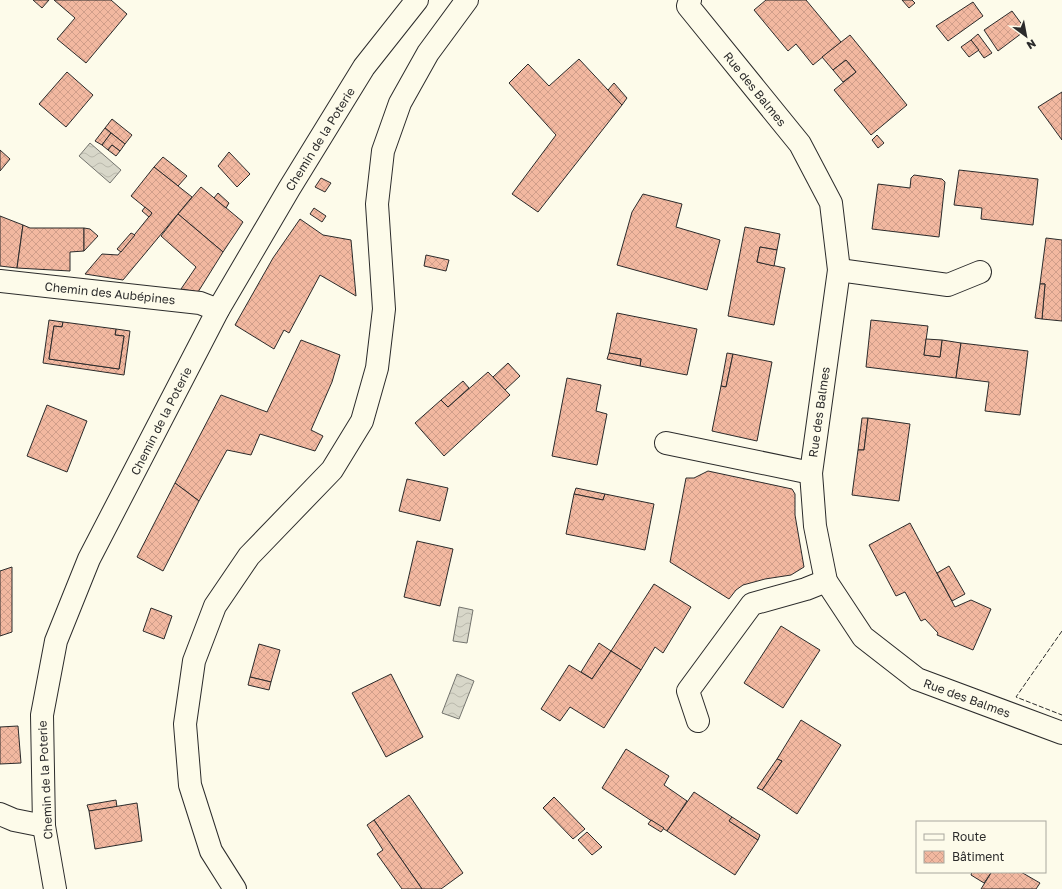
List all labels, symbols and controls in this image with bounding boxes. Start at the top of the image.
north arrow [1006,16,1046,56]
text: N [1025,37,1039,53]
street label: Rue des Balmes [720,49,790,129]
street label: Chemin de la Poterie [282,84,358,194]
street label: Chemin des Aubépines [44,279,176,307]
street label: Chemin de la Poterie [127,364,195,478]
street label: Rue des Balmes [805,366,833,458]
street label: Rue des Balmes [921,675,1013,721]
street label: Chemin de la Poterie [34,720,56,840]
legend [916,821,1046,873]
text: Route [952,829,986,844]
text: Bâtiment [952,849,1005,864]

